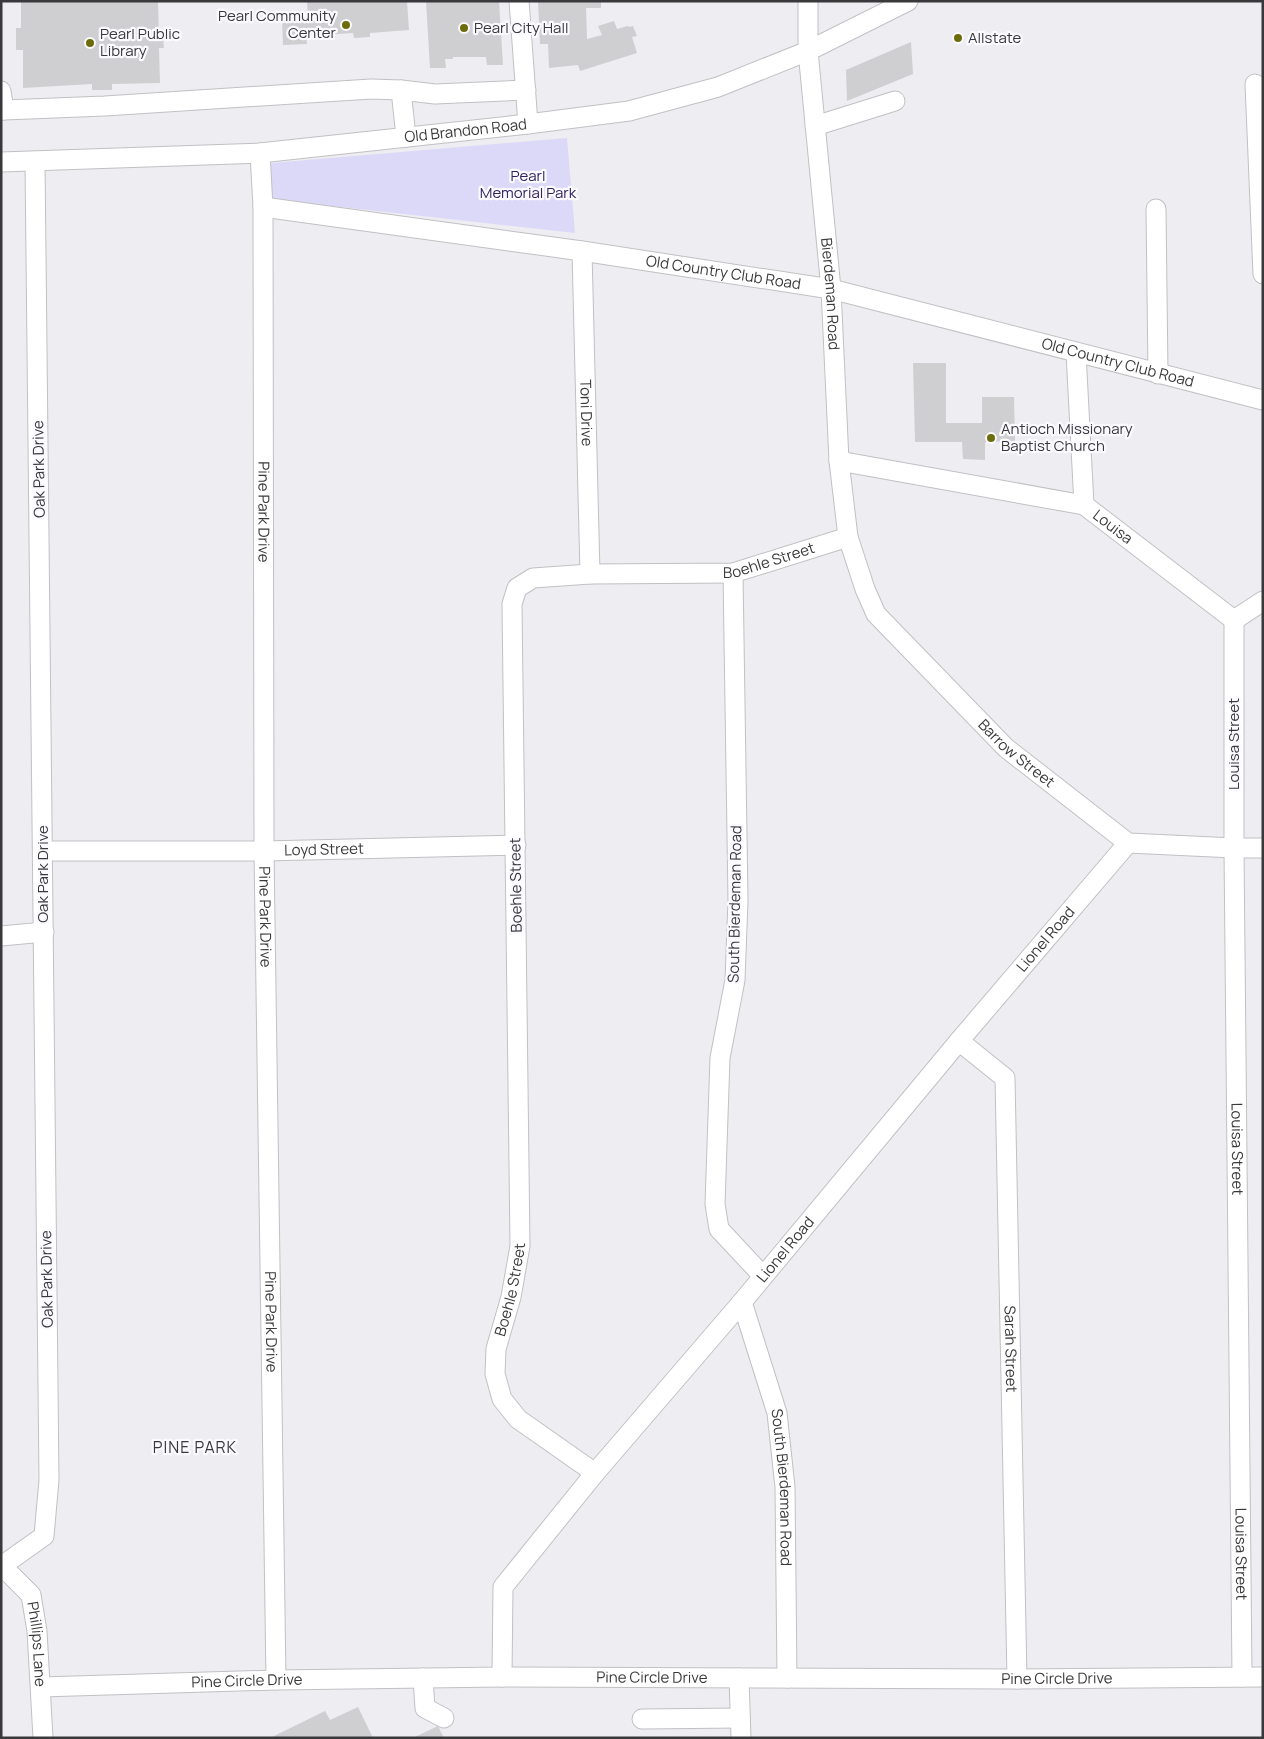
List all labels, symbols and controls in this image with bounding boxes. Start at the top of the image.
place label: Pearl Community Center [218,5,337,43]
place label: Pearl City Hall [474,17,568,38]
marker: Pearl Community Center [340,19,352,31]
marker: Pearl City Hall [458,22,470,34]
place label: Pearl Public Library [100,23,180,61]
place label: Allstate [968,27,1021,48]
marker: Allstate [952,32,964,44]
marker: Pearl Public Library [84,37,96,49]
street label: Old Brandon Road [403,113,528,147]
park label: Pearl Memorial Park [480,165,577,203]
street label: Bierdeman Road [816,237,845,351]
street label: Old Country Club Road [644,250,802,294]
street label: Old Country Club Road [1039,333,1196,392]
street label: Toni Drive [575,379,598,447]
place label: Antioch Missionary Baptist Church [1001,418,1133,456]
street label: Oak Park Drive [27,420,50,518]
marker: Antioch Missionary Baptist Church [985,432,997,444]
street label: Pine Park Drive [253,461,275,563]
street label: Louisa [1089,504,1137,549]
street label: Boehle Street [723,537,817,583]
street label: Louisa Street [1223,698,1244,790]
street label: Barrow Street [974,714,1059,792]
street label: Oak Park Drive [32,825,53,923]
street label: South Bierdeman Road [723,825,746,983]
street label: Boehle Street [504,837,527,933]
street label: Loyd Street [284,838,364,861]
street label: Pine Park Drive [254,866,277,968]
street label: Lionel Road [1011,902,1079,976]
street label: Louisa Street [1226,1103,1248,1195]
street label: Lionel Road [752,1212,819,1287]
street label: Oak Park Drive [35,1230,58,1328]
street label: Boehle Street [489,1243,530,1339]
street label: Pine Park Drive [260,1271,283,1373]
street label: Sarah Street [1000,1305,1022,1393]
street label: South Bierdeman Road [767,1408,797,1566]
district label: PINE PARK [153,1436,237,1458]
street label: Louisa Street [1230,1508,1252,1600]
street label: Phillips Lane [22,1600,51,1687]
street label: Pine Circle Drive [596,1666,708,1688]
street label: Pine Circle Drive [1001,1667,1113,1689]
street label: Pine Circle Drive [191,1669,303,1693]

